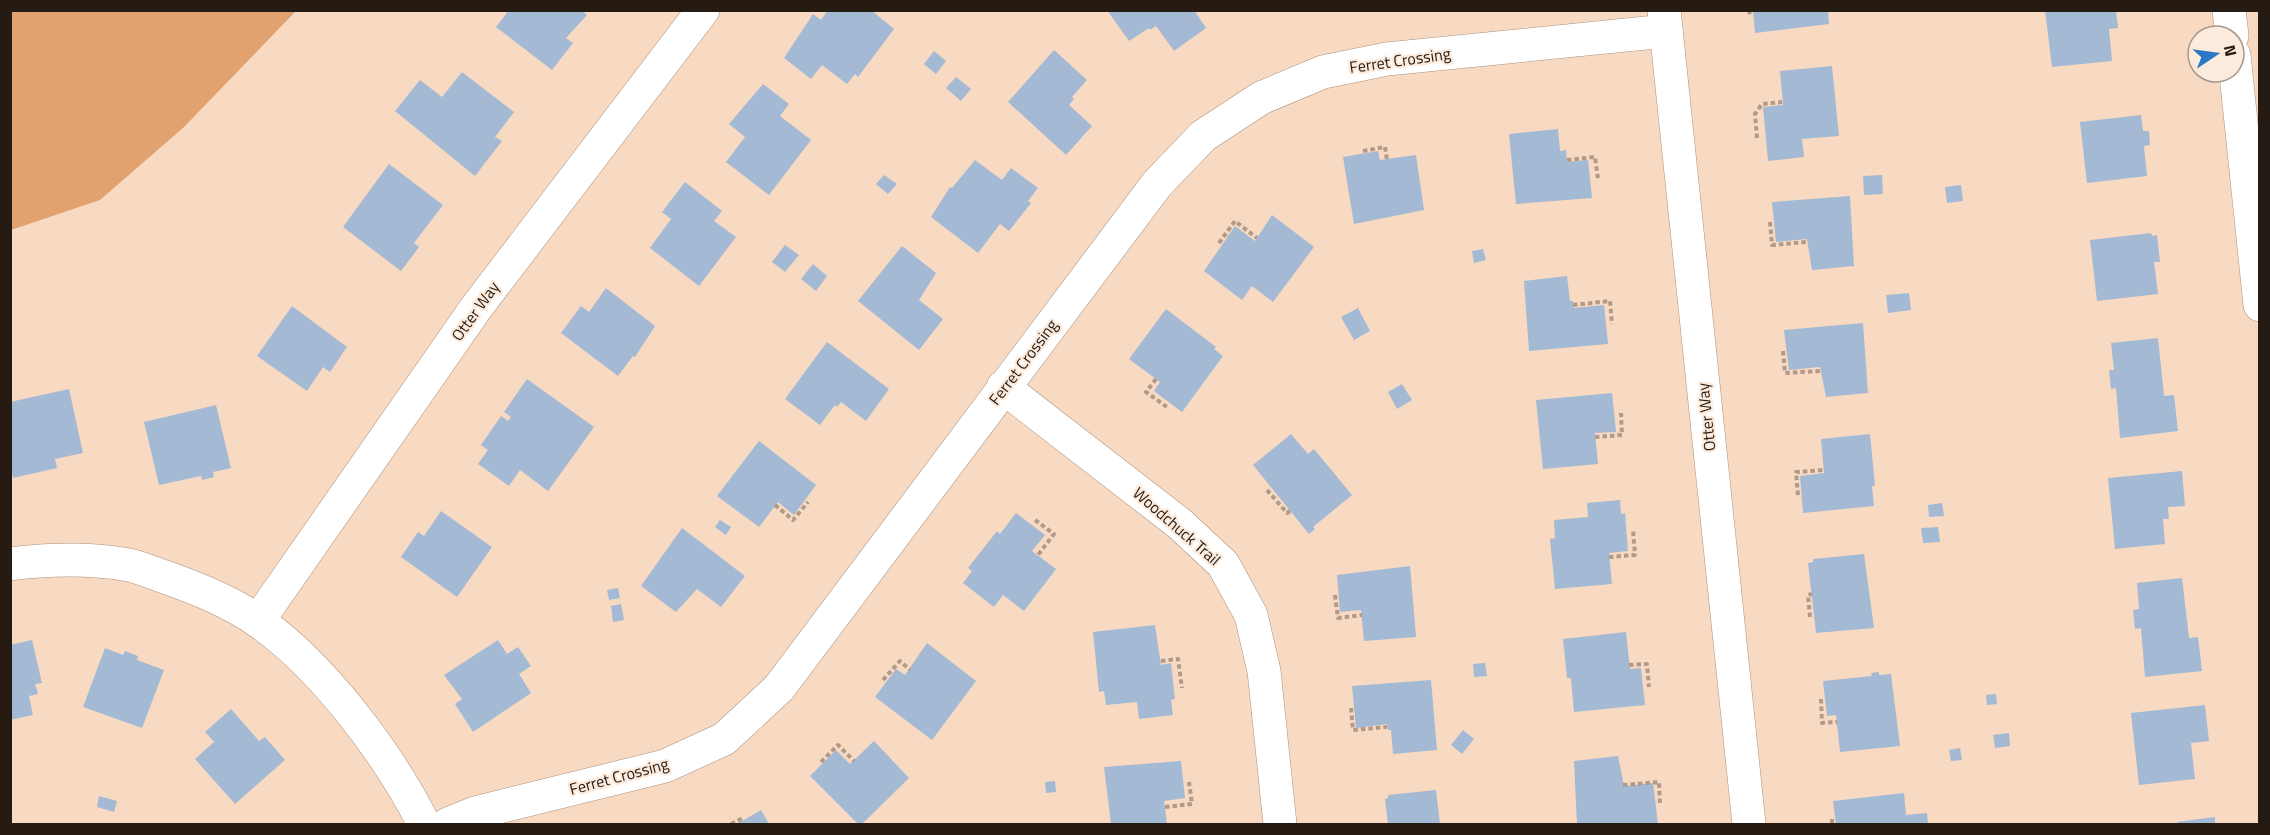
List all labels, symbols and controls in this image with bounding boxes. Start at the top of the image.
north arrow [2186,24,2246,84]
street label: Ferret Crossing [1348,41,1452,79]
text: N [2218,43,2244,59]
street label: Otter Way [445,276,505,346]
street label: Ferret Crossing [983,314,1063,410]
street label: Otter Way [1690,381,1722,452]
street label: Woodchuck Trail [1128,481,1226,571]
street label: Ferret Crossing [567,751,671,801]

